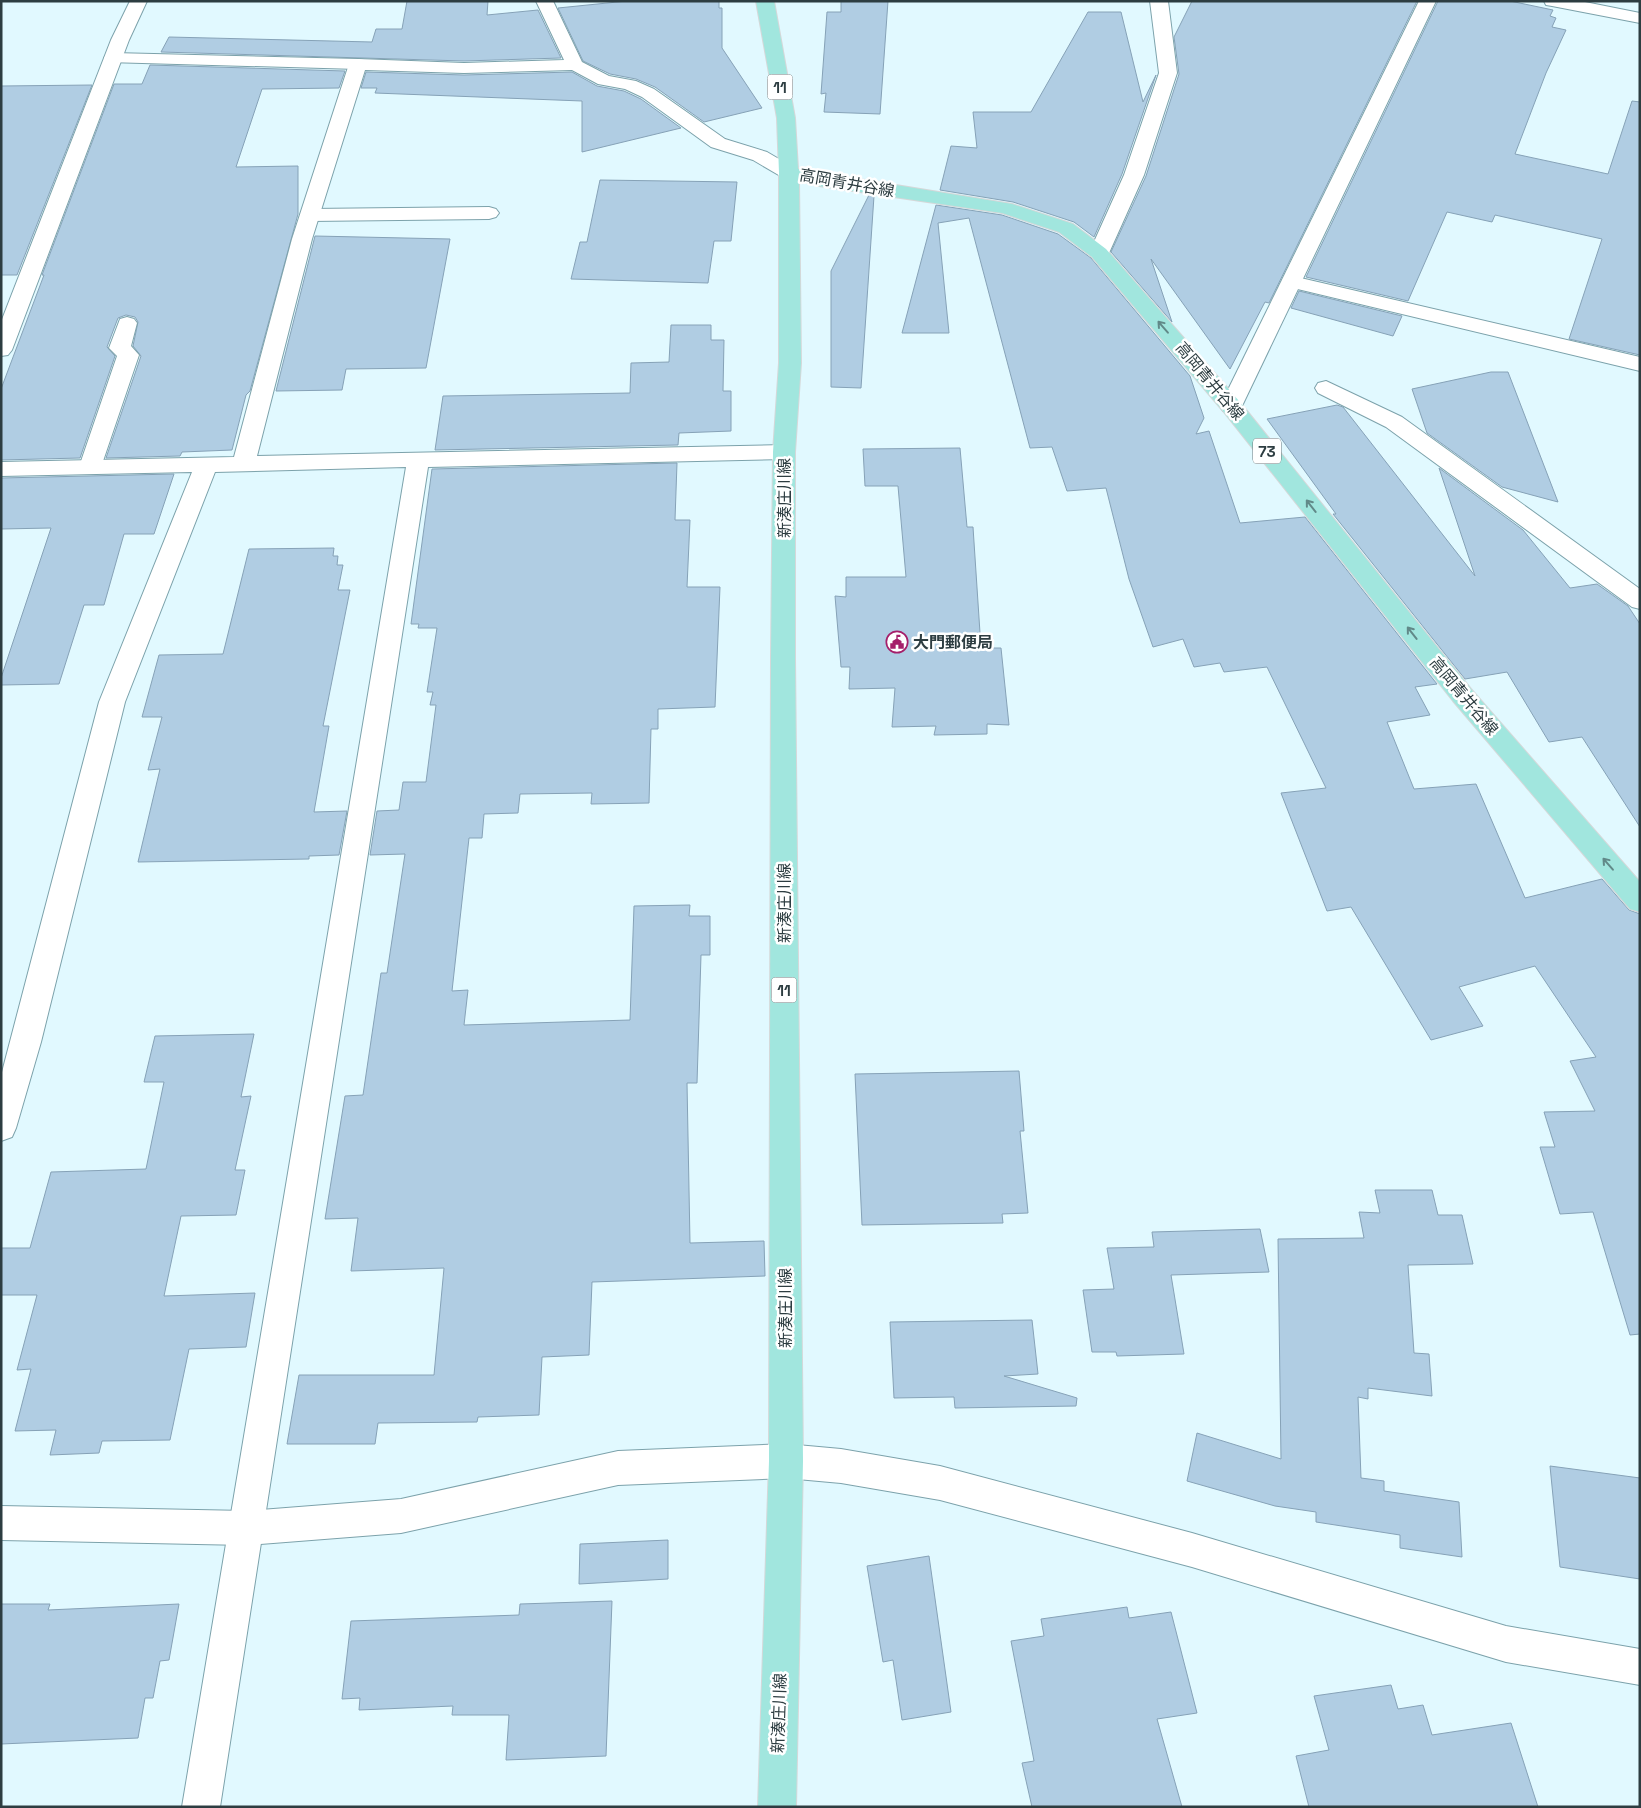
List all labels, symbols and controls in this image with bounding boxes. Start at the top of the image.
road number: 11 [768,74,792,100]
street label: 高岡青井谷線 [798,164,896,202]
one-way arrow [1157,320,1169,333]
street label: 高岡青井谷線 [1171,337,1249,425]
road number: 73 [1253,438,1281,464]
street label: 新湊庄川線 [774,458,795,538]
one-way arrow [1306,500,1317,513]
one-way arrow [1407,627,1418,640]
public building icon: 大門郵便局 [885,630,909,654]
place label: 大門郵便局 [913,632,993,653]
street label: 高岡青井谷線 [1425,652,1503,740]
one-way arrow [1603,858,1614,871]
street label: 新湊庄川線 [774,863,795,943]
road number: 11 [772,978,796,1002]
street label: 新湊庄川線 [775,1268,796,1348]
street label: 新湊庄川線 [767,1673,791,1753]

